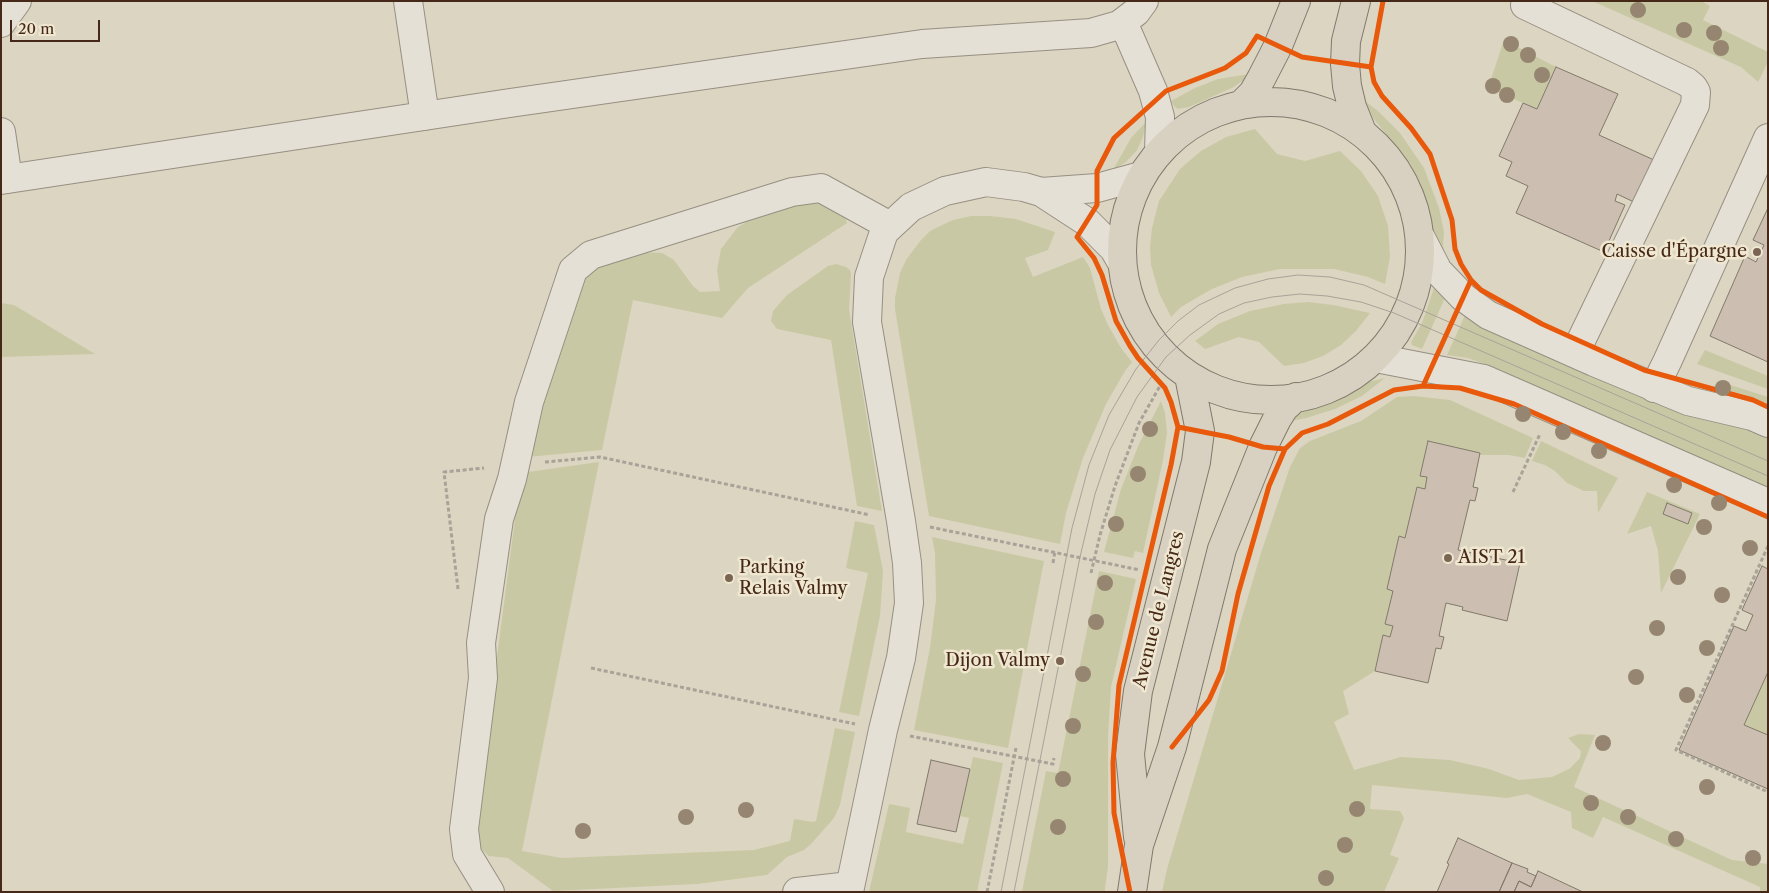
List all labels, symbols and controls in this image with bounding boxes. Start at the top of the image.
scale bar [12,10,102,42]
text: 20 m [18,19,54,38]
place label: Caisse d'Épargne [1601,241,1747,263]
marker: Caisse d'Épargne [1751,246,1763,258]
street label: Avenue de Langres [1129,529,1189,691]
place label: AIST 21 [1458,547,1525,569]
marker: AIST 21 [1442,552,1454,564]
place label: Parking Relais Valmy [739,557,848,600]
marker: Parking Relais Valmy [723,572,735,584]
place label: Dijon Valmy [945,650,1050,672]
marker: Dijon Valmy [1054,655,1066,667]

